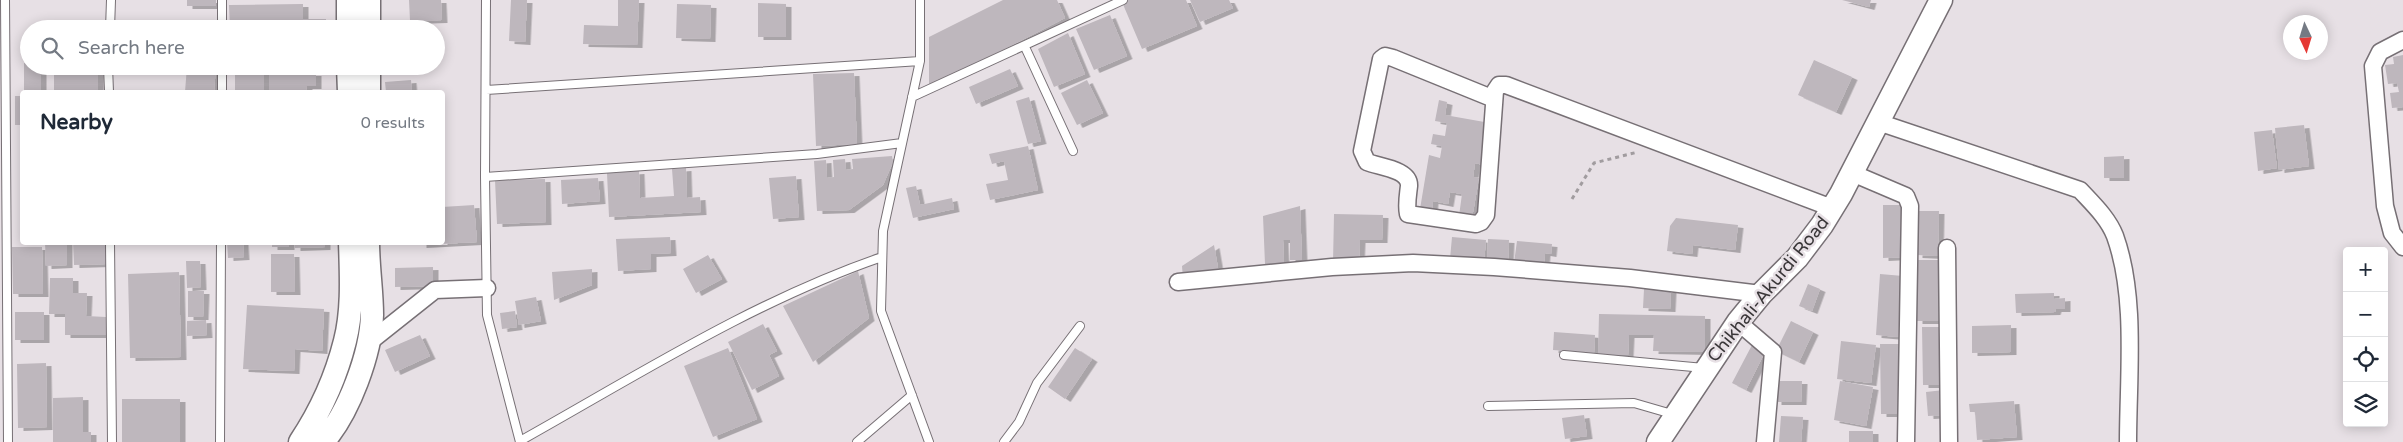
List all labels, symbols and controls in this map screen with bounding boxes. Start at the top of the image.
north arrow [2283,15,2328,60]
search box [20,20,445,75]
icon: search [38,34,66,62]
text: Search here [78,37,185,59]
text: Nearby [40,110,113,135]
text: 0 results [361,113,425,133]
street label: Chikhali-Akurdi Road [1702,212,1834,366]
map controls [2343,247,2388,427]
button: + [2343,247,2388,292]
button: − [2343,292,2388,337]
button: locate [2343,337,2388,382]
button: layers [2343,382,2388,427]

